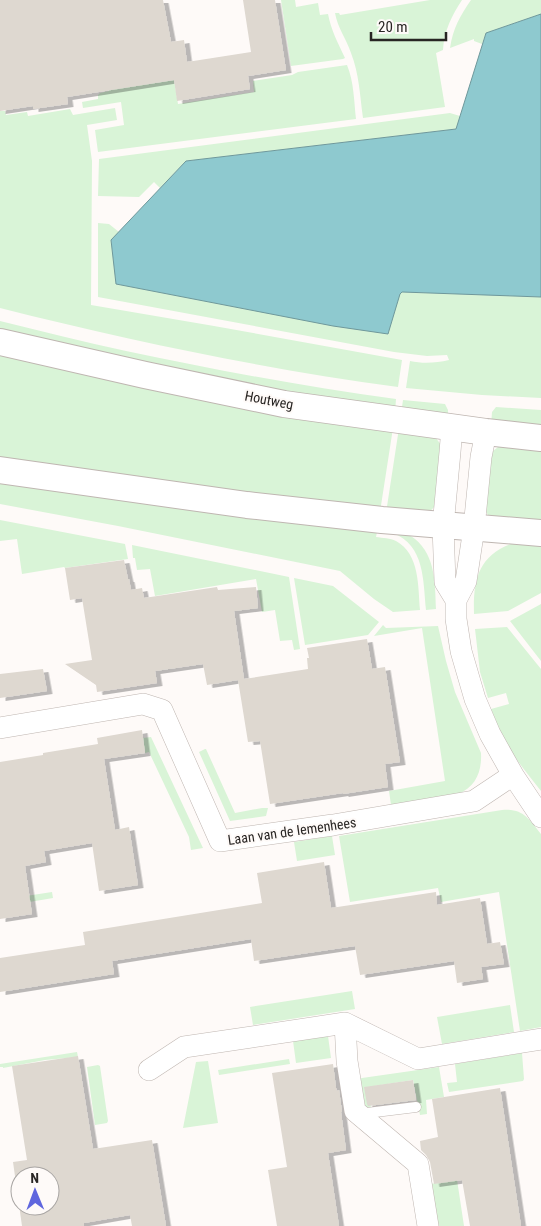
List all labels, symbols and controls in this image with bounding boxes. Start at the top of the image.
scale bar [371,10,446,42]
text: 20 m [378,18,408,36]
street label: Houtweg [243,387,295,413]
street label: Laan van de Iemenhees [227,814,357,848]
north arrow [10,1166,60,1216]
text: N [30,1170,39,1186]

